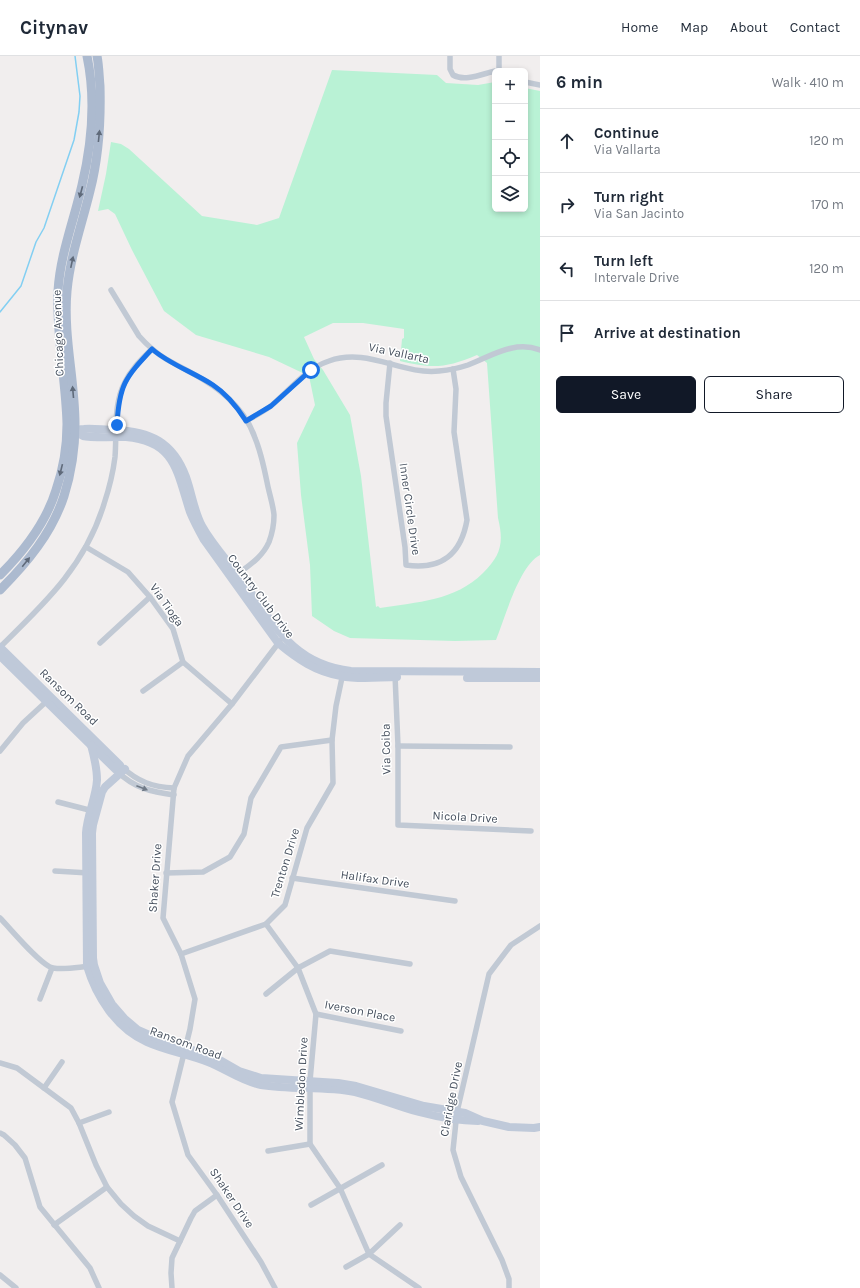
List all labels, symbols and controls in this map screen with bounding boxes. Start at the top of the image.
text: Citynav [20,17,88,39]
text: Home [621,19,658,36]
text: Map [680,19,708,36]
text: About [730,19,768,36]
text: Contact [790,19,840,36]
map controls [492,68,528,212]
button: + [492,68,528,104]
text: 6 min [556,72,603,92]
text: Walk · 410 m [772,75,844,90]
button: − [492,104,528,140]
text: Continue [594,124,659,142]
one-way arrow [96,130,103,142]
icon: ahead [556,130,578,152]
text: 120 m [809,133,844,148]
button: locate [492,140,528,176]
text: Via Vallarta [594,142,661,157]
button: layers [492,176,528,212]
one-way arrow [77,185,83,198]
text: Turn right [594,188,664,206]
icon: right [556,194,578,216]
text: 170 m [811,197,844,212]
text: Via San Jacinto [594,206,684,221]
text: Turn left [594,252,653,270]
one-way arrow [69,256,75,269]
icon: left [556,258,578,280]
text: 120 m [809,261,844,276]
text: Intervale Drive [594,270,679,285]
street label: Chicago Avenue [49,289,67,377]
icon: arrive [556,322,578,344]
text: Arrive at destination [594,324,741,342]
street label: Via Vallarta [367,340,431,366]
route start [302,361,320,379]
button: Save [556,376,696,413]
button: Share [704,376,844,413]
one-way arrow [69,386,76,398]
route end [108,416,126,434]
street label: Inner Circle Drive [397,462,423,556]
one-way arrow [58,464,64,477]
street label: Country Club Drive [225,551,297,641]
one-way arrow [22,556,31,567]
street label: Via Tioga [147,581,187,629]
street label: Ransom Road [37,666,101,728]
street label: Via Coiba [379,723,393,775]
one-way arrow [137,786,149,792]
street label: Nicola Drive [432,808,498,826]
street label: Trenton Drive [268,826,302,900]
street label: Shaker Drive [146,843,164,913]
street label: Halifax Drive [340,867,410,891]
street label: Iverson Place [323,997,397,1025]
street label: Ransom Road [148,1023,224,1063]
street label: Wimbledon Drive [292,1037,310,1131]
street label: Claridge Drive [437,1060,465,1138]
street label: Shaker Drive [207,1165,257,1231]

